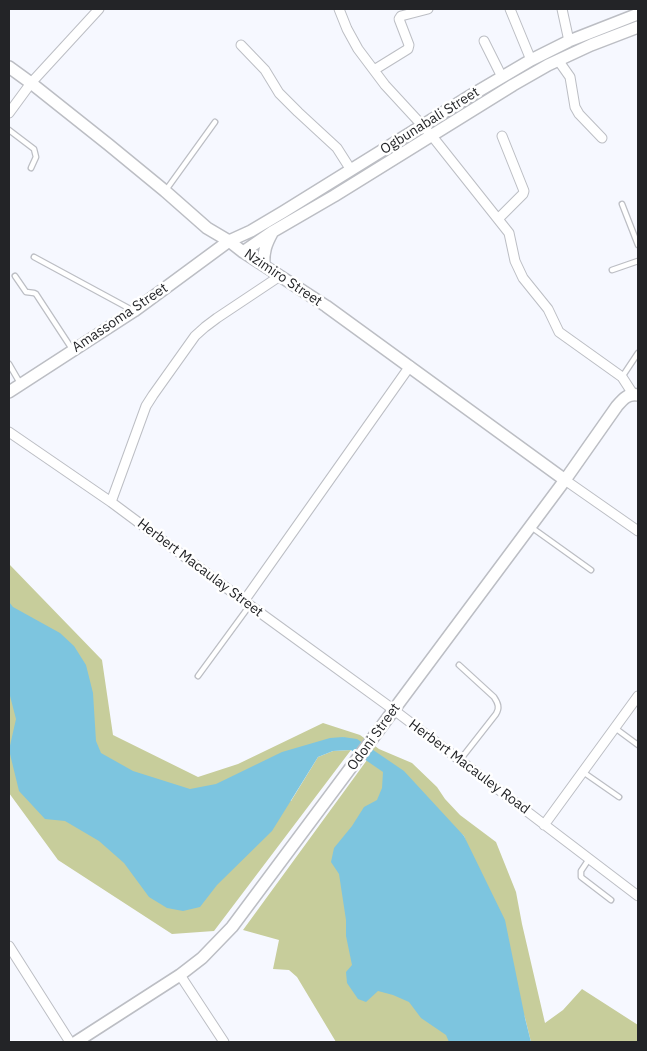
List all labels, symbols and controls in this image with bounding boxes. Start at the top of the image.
street label: Ogbunabali Street [377,84,483,158]
street label: Nzimiro Street [241,246,325,310]
street label: Amassoma Street [69,280,171,356]
street label: Herbert Macaulay Street [134,515,266,621]
street label: Odoni Street [344,700,404,774]
street label: Herbert Macauley Road [405,716,533,818]

